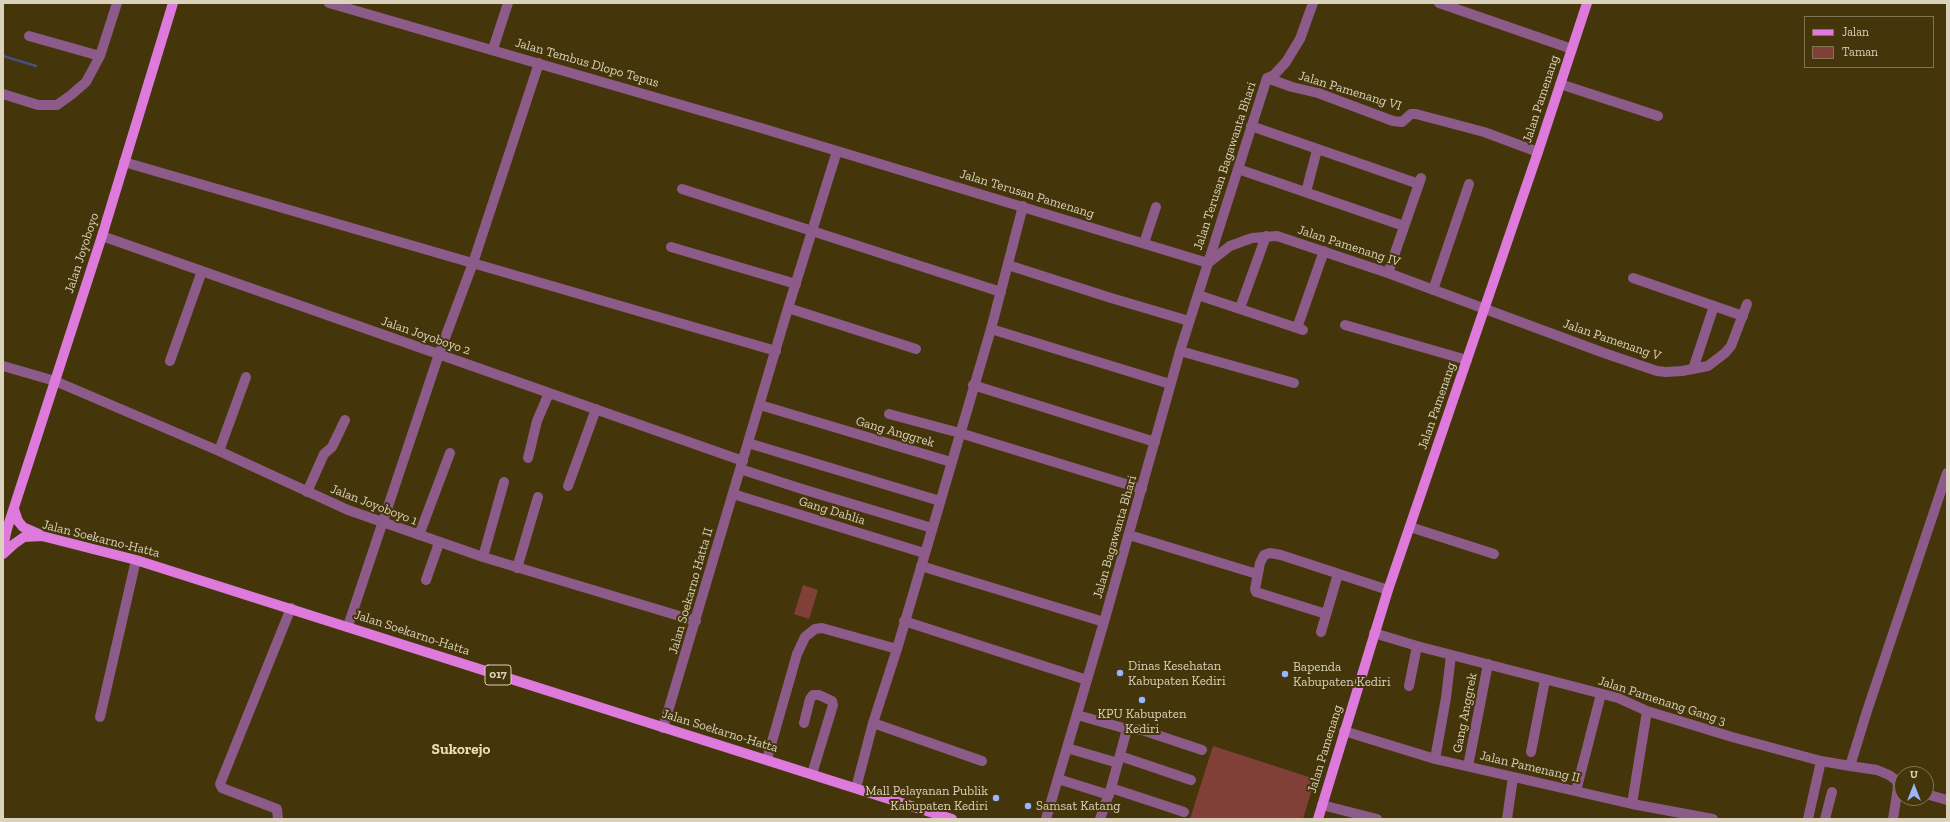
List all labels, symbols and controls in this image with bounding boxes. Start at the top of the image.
legend [1804,16,1934,68]
text: Jalan [1842,25,1869,39]
street label: Jalan Tembus Dlopo Tepus [513,35,661,91]
text: Taman [1842,45,1878,59]
street label: Jalan Pamenang [1519,53,1563,145]
street label: Jalan Pamenang VI [1297,68,1403,114]
street label: Jalan Terusan Bagawanta Bhari [1190,80,1260,252]
street label: Jalan Terusan Pamenang [958,166,1096,222]
street label: Jalan Joyoboyo [62,211,102,295]
street label: Jalan Pamenang IV [1296,222,1402,270]
street label: Jalan Joyoboyo 2 [379,313,473,359]
street label: Jalan Pamenang V [1561,316,1663,364]
street label: Jalan Pamenang [1415,360,1459,452]
street label: Gang Anggrek [854,413,936,451]
street label: Jalan Bagawanta Bhari [1090,474,1140,600]
street label: Jalan Joyoboyo 1 [328,481,420,529]
street label: Gang Dahlia [797,493,867,529]
street label: Jalan Soekarno-Hatta [41,517,161,561]
street label: Jalan Soekarno Hatta II [666,526,716,656]
street label: Jalan Soekarno-Hatta [352,607,472,659]
place label: Dinas Kesehatan Kabupaten Kediri [1128,658,1226,689]
place label: Bapenda Kabupaten Kediri [1293,659,1391,690]
road number: 017 [485,665,511,685]
marker: Dinas Kesehatan Kabupaten Kediri [1115,668,1125,678]
marker: Bapenda Kabupaten Kediri [1280,669,1290,679]
street label: Gang Anggrek [1450,672,1480,754]
street label: Jalan Pamenang Gang 3 [1596,673,1728,729]
marker: KPU Kabupaten Kediri [1137,695,1147,705]
street label: Jalan Pamenang [1304,703,1346,795]
street label: Jalan Soekarno-Hatta [660,706,780,756]
place label: KPU Kabupaten Kediri [1098,706,1186,737]
district label: Sukorejo [432,741,490,759]
street label: Jalan Pamenang II [1478,748,1582,786]
north arrow [1894,766,1934,806]
text: U [1910,768,1918,781]
place label: Mall Pelayanan Publik Kabupaten Kediri [865,783,988,814]
marker: Mall Pelayanan Publik Kabupaten Kediri [991,793,1001,803]
place label: Samsat Katang [1036,798,1120,814]
marker: Samsat Katang [1023,801,1033,811]

